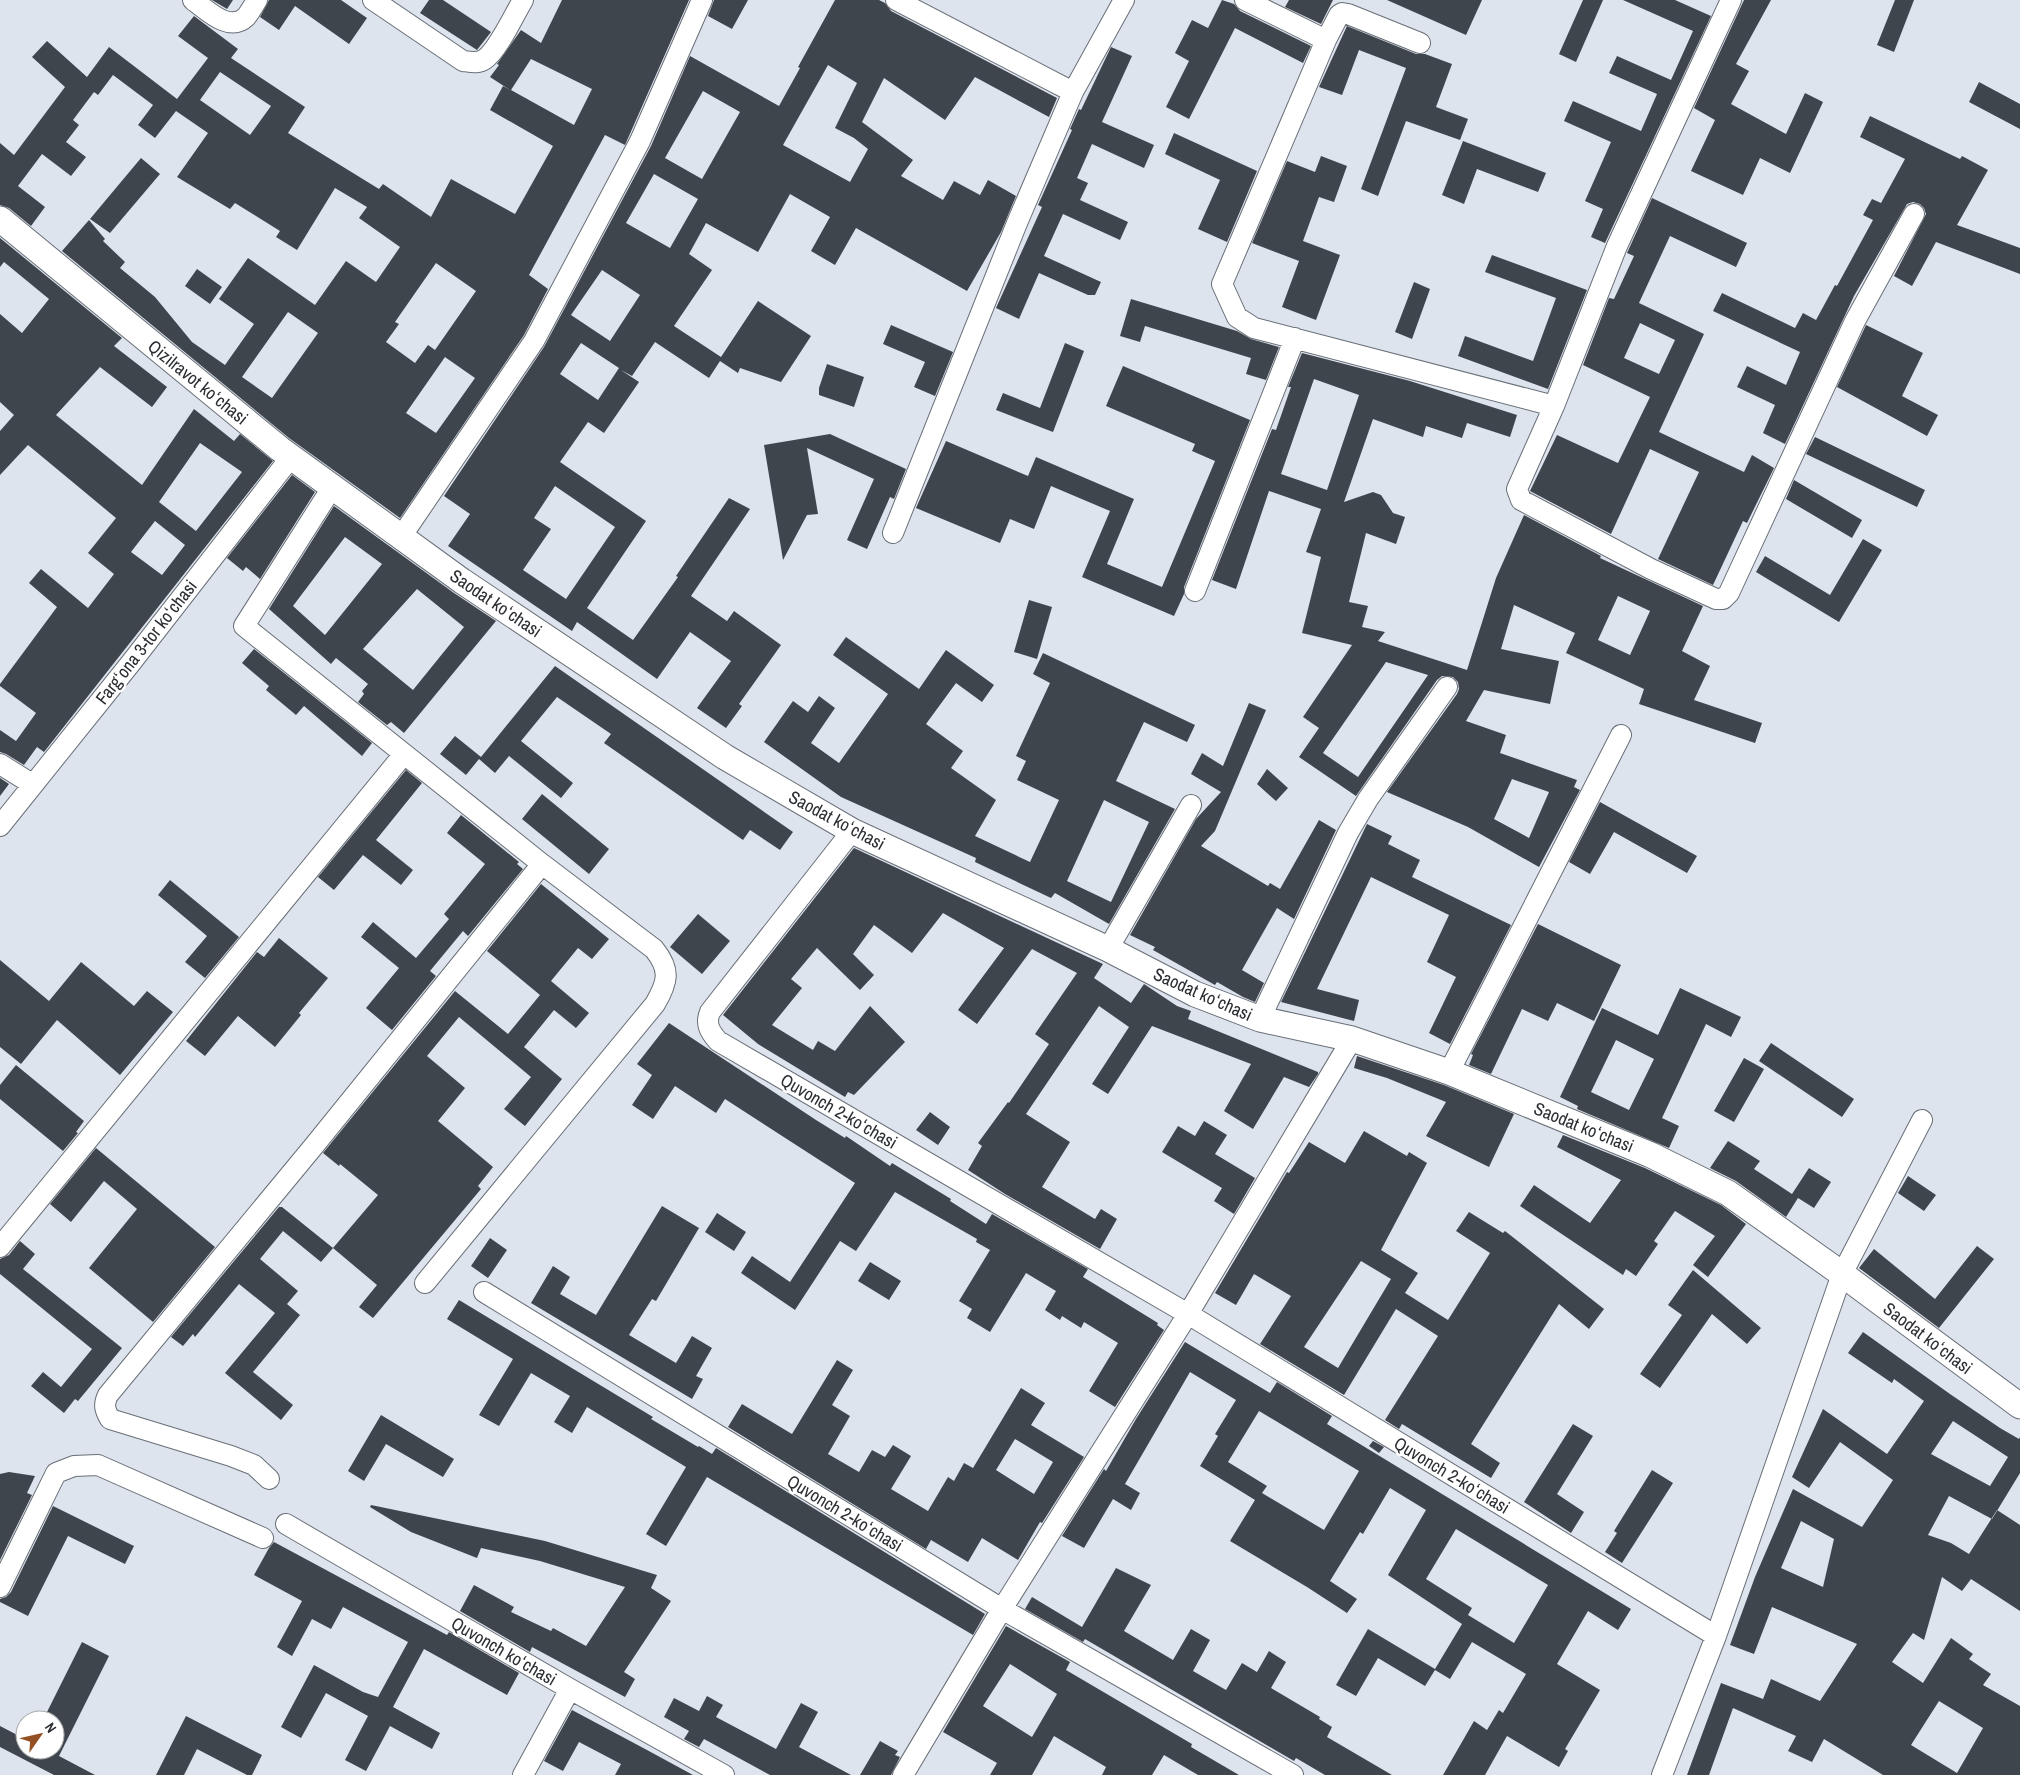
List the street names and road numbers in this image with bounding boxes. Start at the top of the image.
street label: Qizilravot koʻchasi [143,334,253,430]
street label: Saodat koʻchasi [445,563,547,643]
street label: Fargʻona 3-tor koʻchasi [89,575,203,709]
street label: Saodat koʻchasi [784,784,890,856]
street label: Saodat koʻchasi [1150,961,1256,1027]
street label: Quvonch 2-koʻchasi [776,1067,902,1155]
street label: Saodat koʻchasi [1530,1096,1638,1158]
street label: Saodat koʻchasi [1878,1296,1978,1380]
street label: Quvonch 2-koʻchasi [1389,1431,1515,1519]
street label: Quvonch 2-koʻchasi [782,1469,908,1557]
street label: Quvonch koʻchasi [447,1611,561,1691]

